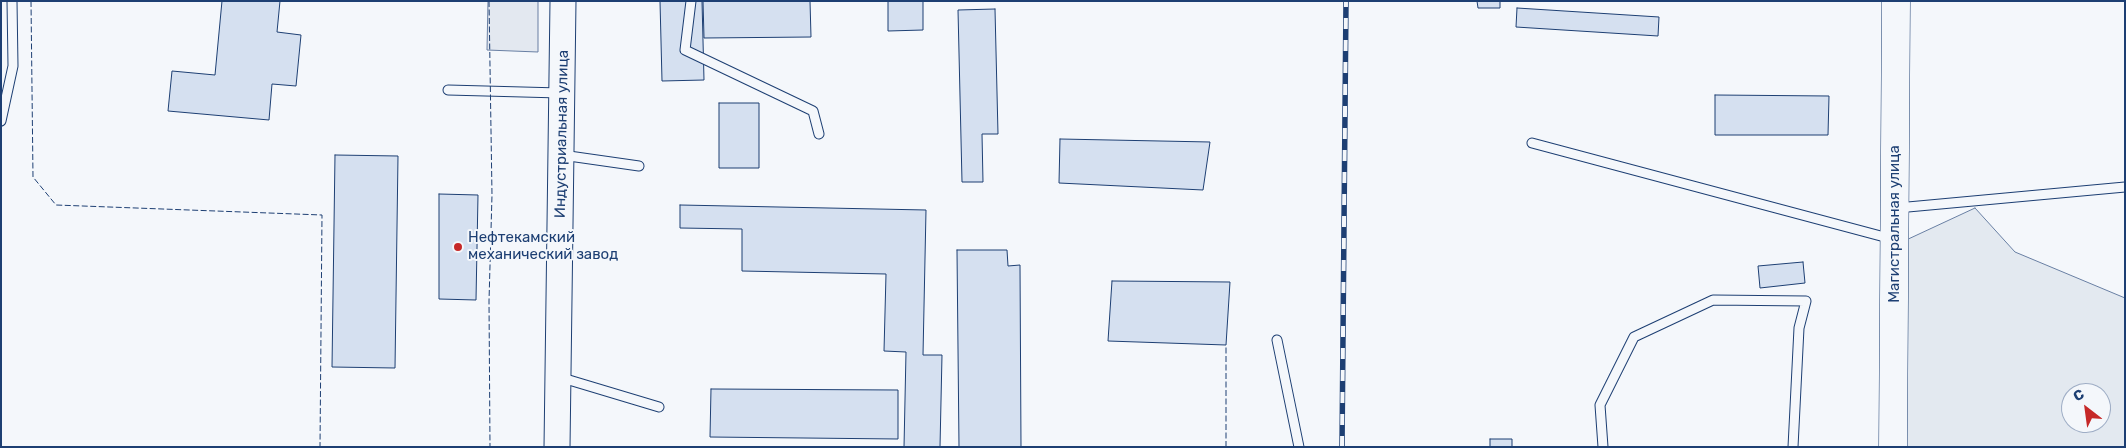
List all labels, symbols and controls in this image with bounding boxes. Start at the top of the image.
street label: Индустриальная улица [552,50,572,218]
street label: Магистральная улица [1886,145,1904,303]
place label: Нефтекамский механический завод [468,229,618,264]
marker: Нефтекамский механический завод [452,241,464,253]
north arrow [2061,383,2111,433]
text: С [2070,386,2087,405]

